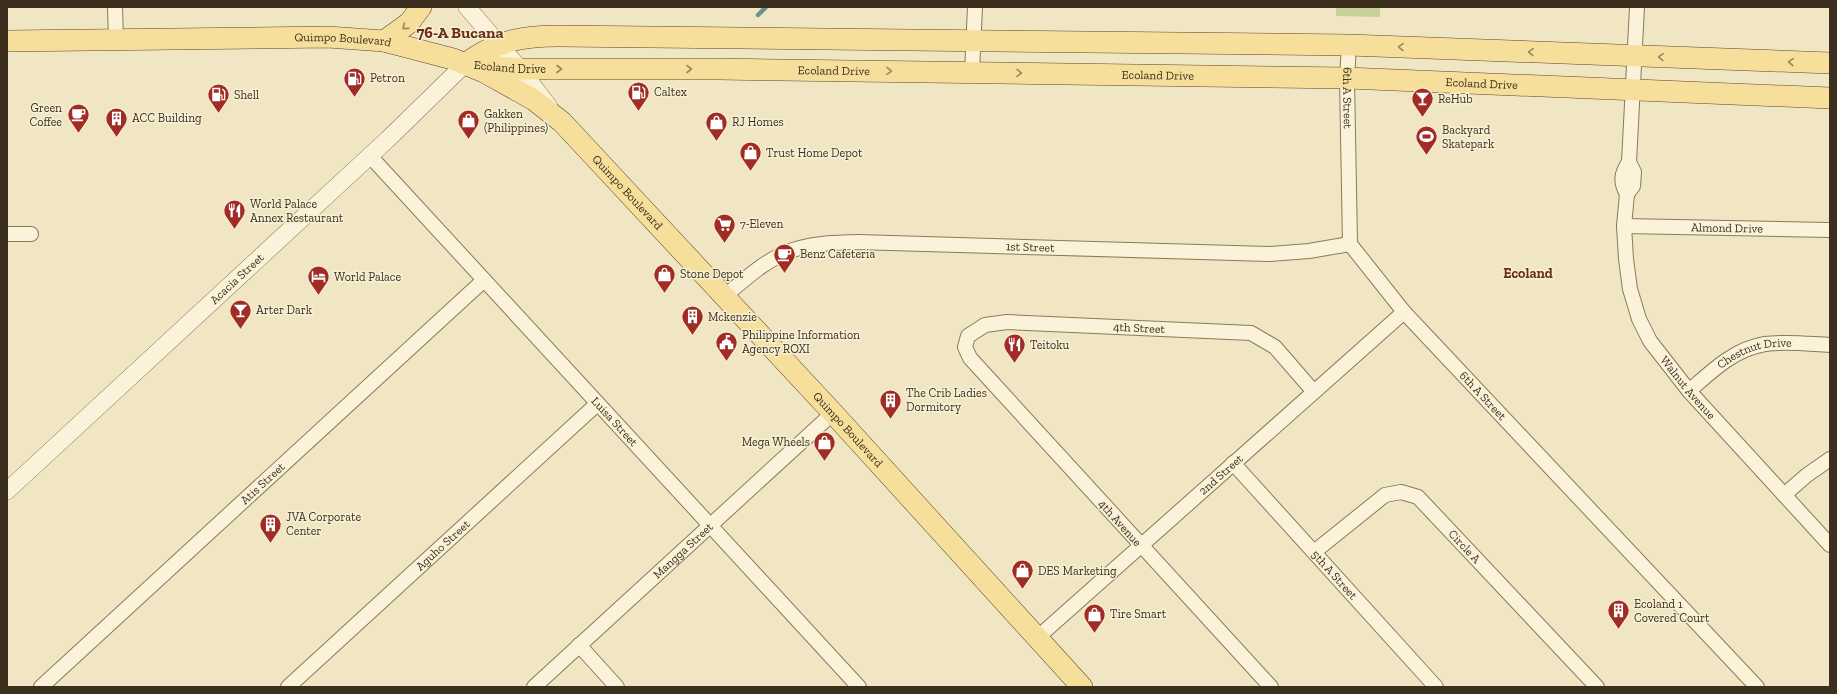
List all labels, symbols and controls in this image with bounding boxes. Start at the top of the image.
one-way arrow [402,22,409,29]
district label: 76-A Bucana [416,23,504,42]
street label: Quimpo Boulevard [294,30,393,50]
one-way arrow [1398,43,1404,51]
one-way arrow [1528,48,1534,56]
one-way arrow [1658,52,1664,61]
one-way arrow [1788,57,1794,66]
street label: Ecoland Drive [473,58,546,76]
street label: Ecoland Drive [798,63,870,78]
fuel station icon: Petron [342,65,368,98]
one-way arrow [556,65,562,73]
one-way arrow [686,65,692,73]
one-way arrow [886,67,892,75]
street label: 6th A Street [1340,67,1355,129]
street label: Ecoland Drive [1121,68,1194,83]
one-way arrow [1016,69,1022,77]
place label: Petron [370,71,405,85]
street label: Ecoland Drive [1445,75,1518,92]
fuel station icon: Caltex [626,79,652,112]
fuel station icon: Shell [205,82,231,115]
place label: Caltex [654,85,687,99]
bar icon: ReHub [1410,86,1436,119]
place label: Shell [234,88,259,102]
place label: ReHub [1438,92,1473,106]
place label: Green Coffee [30,101,62,129]
cafe icon: Green Coffee [65,102,91,135]
building icon: ACC Building [104,105,130,138]
place label: Gakken (Philippines) [484,107,548,135]
shop icon: Gakken (Philippines) [456,108,482,141]
shop icon: RJ Homes [703,109,729,142]
place label: ACC Building [132,111,202,125]
place label: RJ Homes [732,115,784,129]
place label: Backyard Skatepark [1442,123,1495,151]
sports icon: Backyard Skatepark [1413,124,1439,157]
shop icon: Trust Home Depot [738,140,764,173]
place label: Trust Home Depot [766,146,863,160]
street label: Quimpo Boulevard [589,152,666,233]
place label: World Palace Annex Restaurant [250,197,344,225]
restaurant icon: World Palace Annex Restaurant [222,198,248,231]
supermarket icon: 7-Eleven [712,211,738,244]
place label: 7-Eleven [740,217,783,231]
street label: Almond Drive [1691,220,1763,236]
street label: 1st Street [1006,239,1055,255]
cafe icon: Benz Cafeteria [771,241,797,274]
place label: Benz Cafeteria [800,247,875,261]
street label: Acacia Street [207,250,267,307]
shop icon: Stone Depot [652,261,678,294]
hotel icon: World Palace [305,264,331,297]
district label: Ecoland [1503,265,1553,282]
place label: Stone Depot [680,267,744,281]
place label: World Palace [334,270,401,284]
bar icon: Arter Dark [227,297,253,330]
place label: Arter Dark [256,303,313,317]
building icon: Mckenzie [680,304,706,337]
place label: Mckenzie [708,310,757,324]
street label: 4th Street [1113,320,1166,336]
place label: Philippine Information Agency ROXI [742,328,860,356]
public building icon: Philippine Information Agency ROXI [714,329,740,362]
restaurant icon: Teitoku [1002,332,1028,365]
street label: Chestnut Drive [1714,336,1792,372]
place label: Teitoku [1030,338,1070,352]
street label: Walnut Avenue [1657,353,1719,422]
street label: 6th A Street [1457,369,1509,423]
place label: The Crib Ladies Dormitory [906,386,987,414]
building icon: The Crib Ladies Dormitory [878,387,904,420]
street label: Quimpo Boulevard [810,389,886,470]
street label: Luisa Street [588,394,641,449]
shop icon: Mega Wheels [812,429,838,462]
place label: Mega Wheels [742,435,810,449]
street label: 2nd Street [1196,451,1246,498]
street label: Atis Street [238,459,288,507]
street label: 4th Avenue [1095,497,1145,549]
place label: JVA Corporate Center [286,510,362,538]
building icon: JVA Corporate Center [258,511,284,544]
street label: Aguho Street [413,517,473,573]
street label: Mangga Street [650,519,716,582]
street label: Circle A [1446,527,1484,566]
street label: 5th A Street [1309,547,1361,603]
shop icon: DES Marketing [1010,558,1036,591]
place label: DES Marketing [1038,564,1117,578]
place label: Ecoland 1 Covered Court [1634,597,1710,625]
building icon: Ecoland 1 Covered Court [1606,598,1632,631]
shop icon: Tire Smart [1081,601,1107,634]
place label: Tire Smart [1110,607,1167,621]

